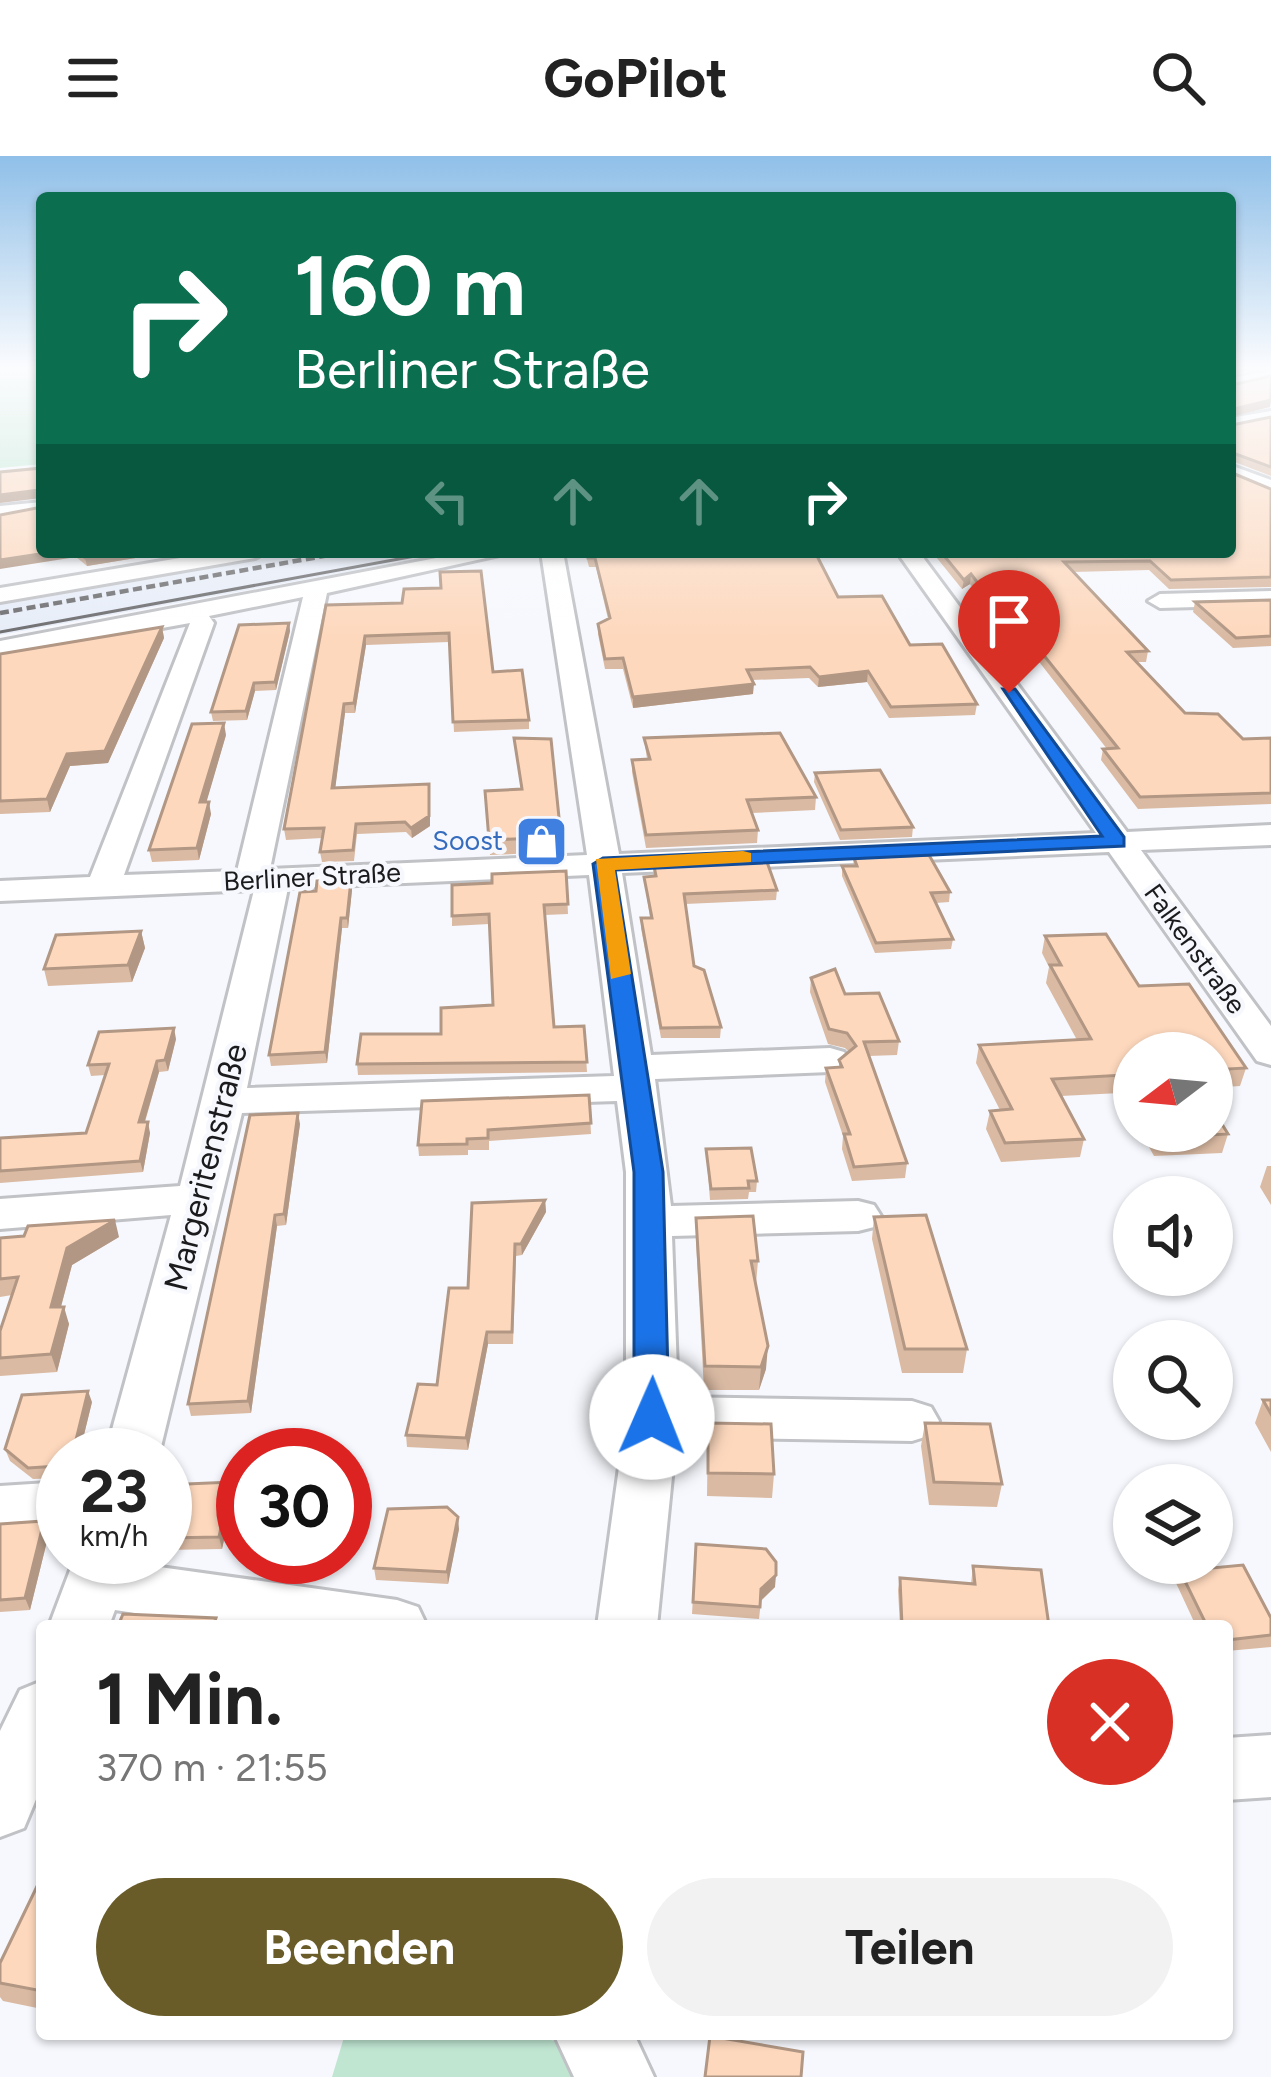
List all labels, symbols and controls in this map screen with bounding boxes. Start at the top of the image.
icon: menu [60,45,126,111]
icon: search [1145,45,1211,111]
text: GoPilot [543,46,728,111]
text: 160 m [294,235,526,336]
icon: right [96,240,252,396]
text: Berliner Straße [294,337,650,402]
icon: left [414,468,480,534]
icon: ahead [540,468,606,534]
icon: ahead [666,468,732,534]
icon: right [792,468,858,534]
pin [958,570,1060,693]
icon: arrive [976,588,1042,654]
shop icon: Soost [514,813,570,869]
place label: Soost [432,824,503,857]
street label: Berliner Straße [222,855,402,898]
street label: Falkenstraße [1137,877,1254,1020]
north arrow [1113,1032,1233,1152]
map controls [1113,1032,1233,1584]
street label: Margeritenstraße [156,1039,255,1295]
button: sound [1113,1176,1233,1296]
button: search [1113,1320,1233,1440]
position arrow [589,1354,715,1480]
speed limit sign: 30 [216,1428,372,1584]
text: 23 [80,1455,148,1527]
button: layers [1113,1464,1233,1584]
text: km/h [80,1517,148,1554]
text: 1 Min. [96,1656,283,1742]
button: close [1047,1659,1173,1785]
text: 370 m · 21:55 [96,1744,328,1791]
button: Beenden [96,1878,623,2016]
button: Teilen [647,1878,1173,2016]

